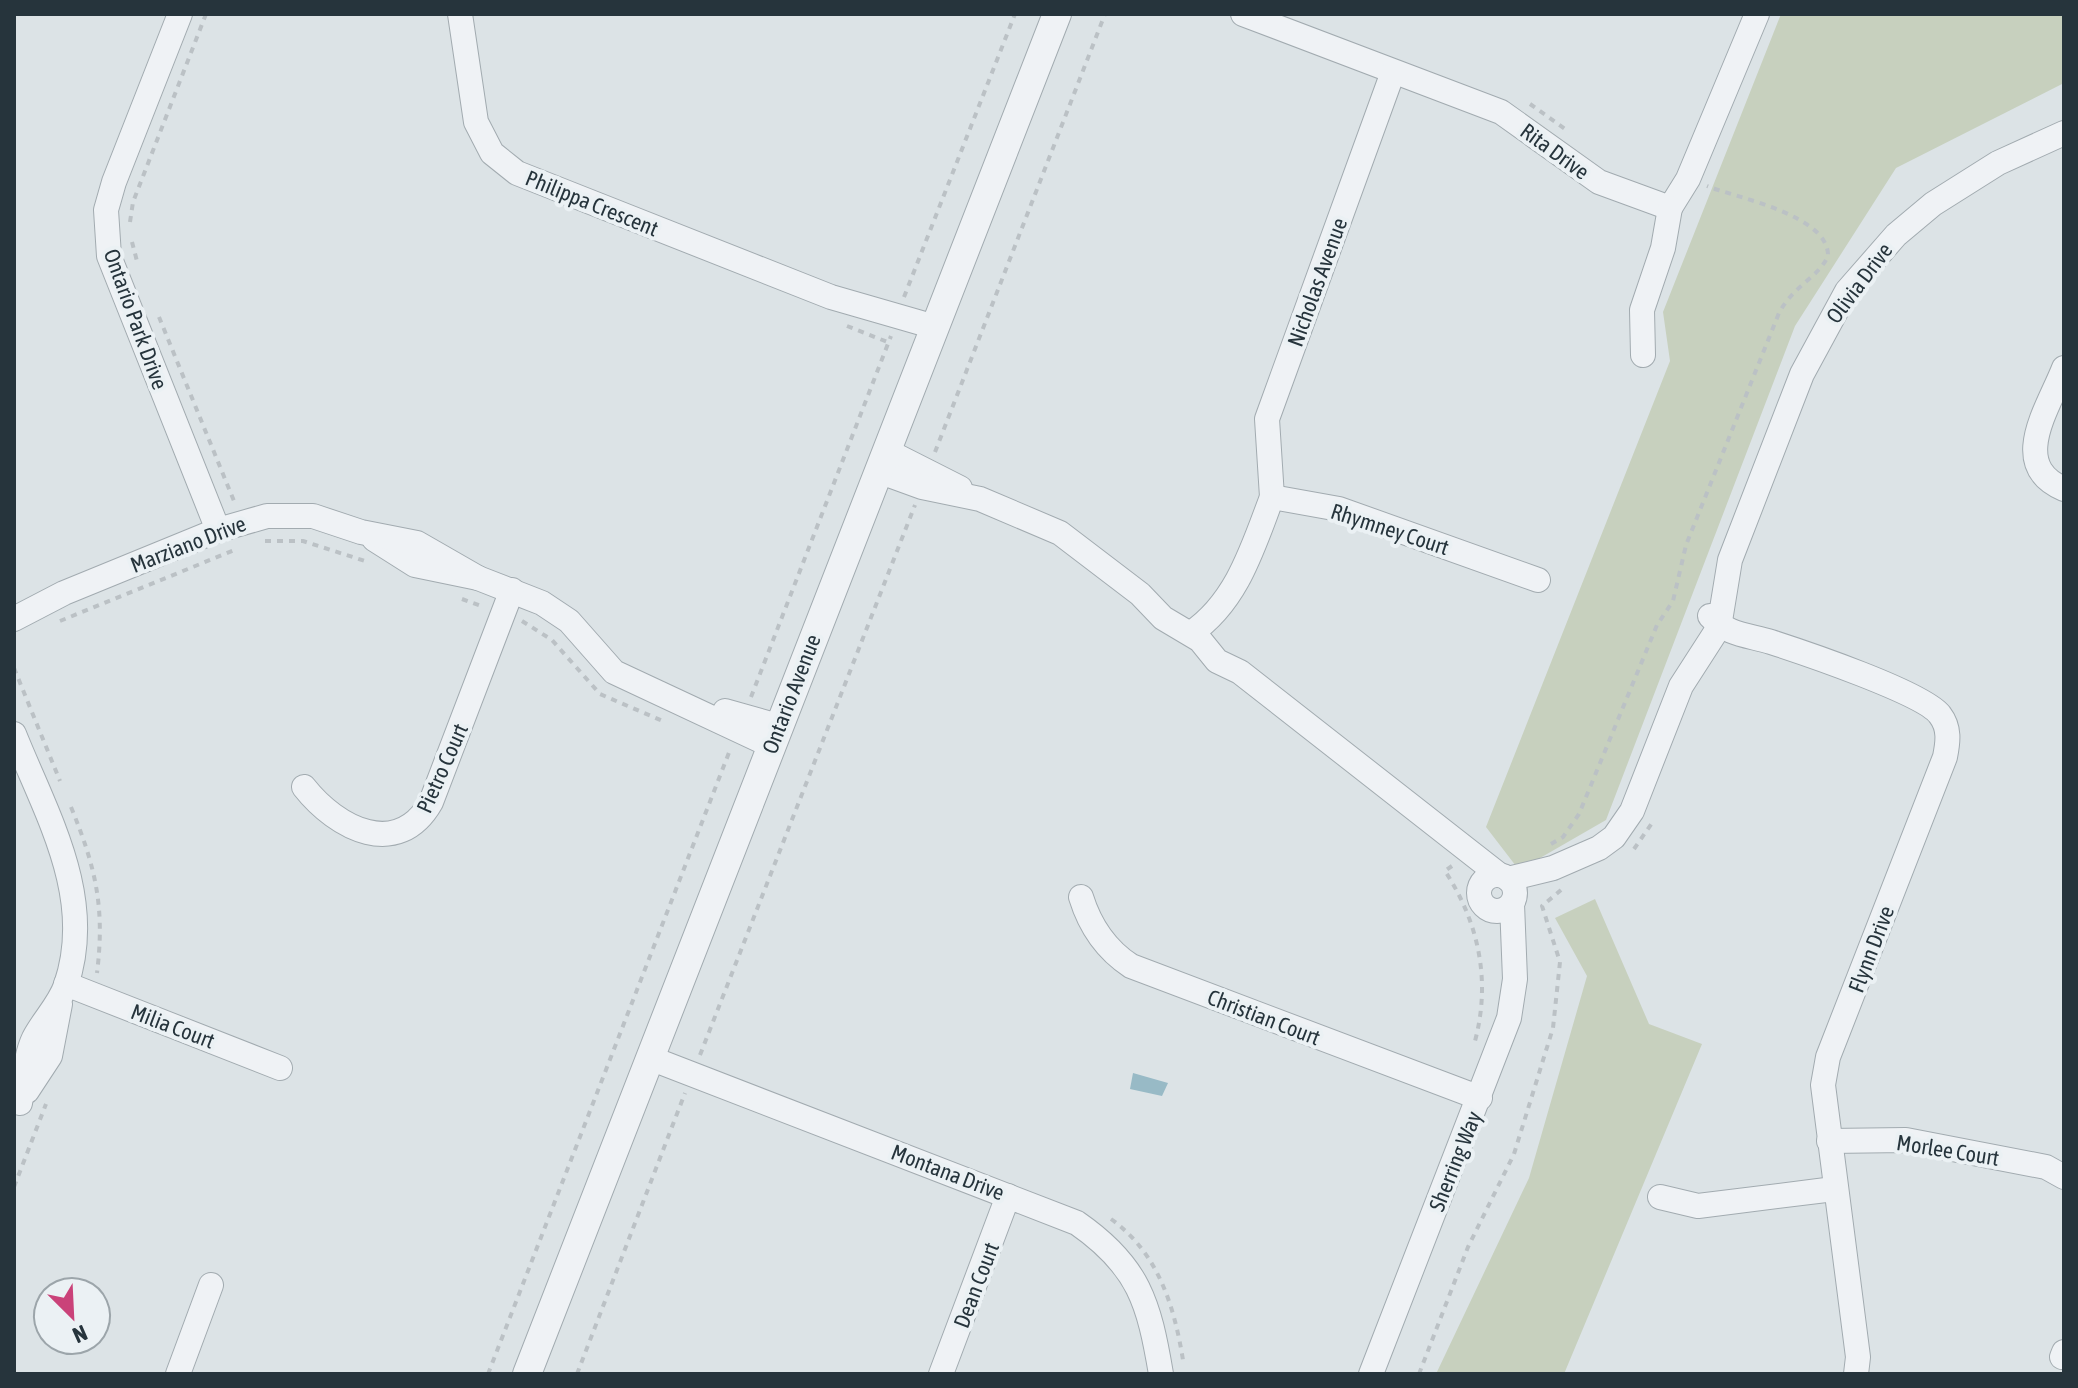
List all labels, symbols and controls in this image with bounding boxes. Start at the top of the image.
street label: Rita Drive [1516,117,1594,185]
street label: Philippa Crescent [522,165,662,241]
street label: Nicholas Avenue [1282,214,1352,350]
street label: Olivia Drive [1820,238,1898,328]
street label: Ontario Park Drive [99,245,173,393]
street label: Rhymney Court [1328,498,1452,560]
street label: Marziano Drive [127,510,249,578]
street label: Ontario Avenue [756,631,826,757]
street label: Pietro Court [411,719,473,817]
street label: Flynn Drive [1843,902,1899,996]
street label: Christian Court [1204,984,1324,1050]
street label: Milia Court [128,998,218,1054]
street label: Sherring Way [1423,1107,1487,1215]
street label: Morlee Court [1895,1129,2001,1171]
street label: Montana Drive [888,1139,1008,1205]
street label: Dean Court [948,1238,1004,1332]
north arrow [32,1276,112,1356]
text: N [69,1320,91,1349]

